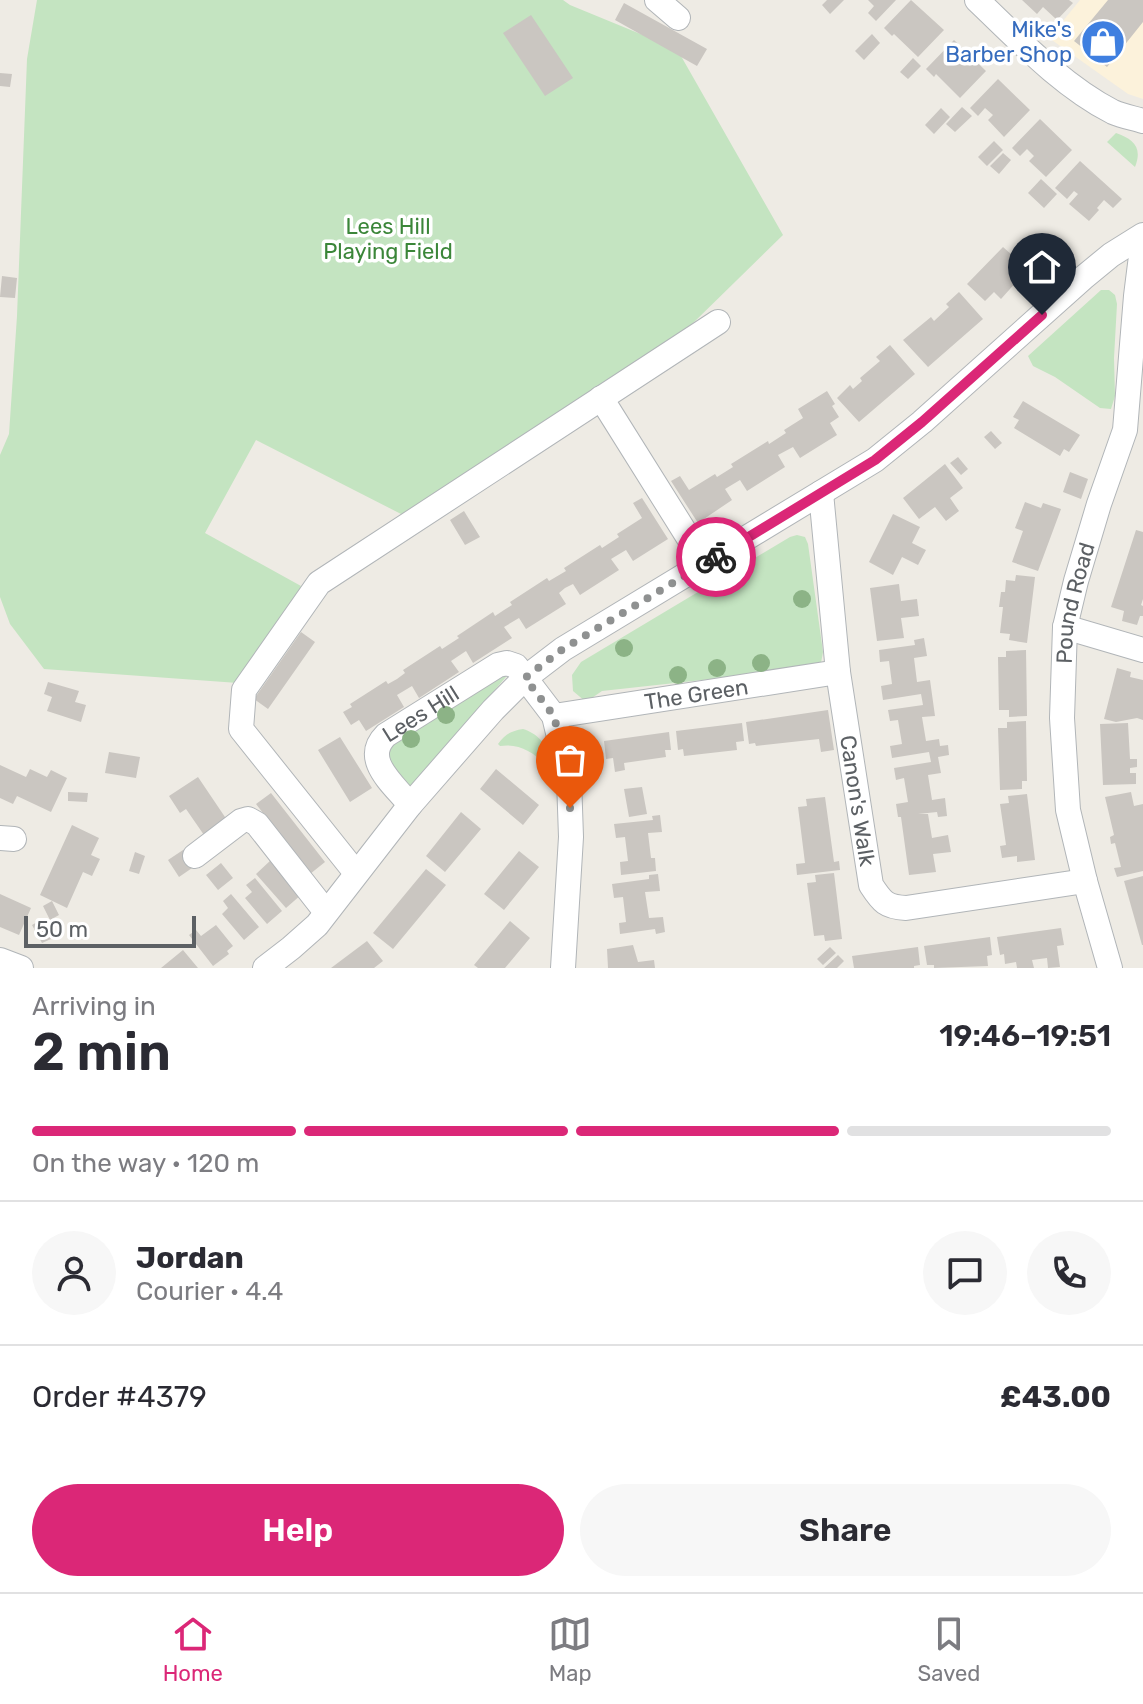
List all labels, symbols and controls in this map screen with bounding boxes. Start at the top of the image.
place label: Mike's Barber Shop [945,16,1072,68]
shop icon: Mike's Barber Shop [1079,18,1127,66]
park label: Lees Hill Playing Field [323,213,453,265]
pin [1008,233,1076,315]
icon: home [1020,245,1064,289]
courier [676,517,756,597]
icon: bike [694,535,738,579]
street label: Pound Road [1050,539,1100,664]
street label: The Green [643,673,750,715]
street label: Lees Hill [377,680,464,748]
pin [536,726,604,808]
street label: Canon's Walk [834,733,881,869]
icon: bag [548,738,592,782]
scale bar [24,912,196,948]
text: 50 m [36,916,88,943]
text: Arriving in [32,991,156,1022]
text: 19:46–19:51 [939,1018,1111,1054]
text: 2 min [32,1021,171,1083]
text: On the way · 120 m [32,1148,259,1179]
button: person [32,1231,116,1315]
button: chat [923,1231,1007,1315]
button: phone [1027,1231,1111,1315]
text: Jordan [136,1240,244,1276]
text: Courier · 4.4 [136,1276,283,1307]
text: Order #4379 [32,1379,207,1415]
text: £43.00 [1000,1379,1111,1415]
button: Help [32,1484,564,1576]
button: Share [580,1484,1111,1576]
tab: Home [163,1612,223,1687]
tab: Map [548,1612,592,1687]
tab: Saved [918,1612,980,1687]

